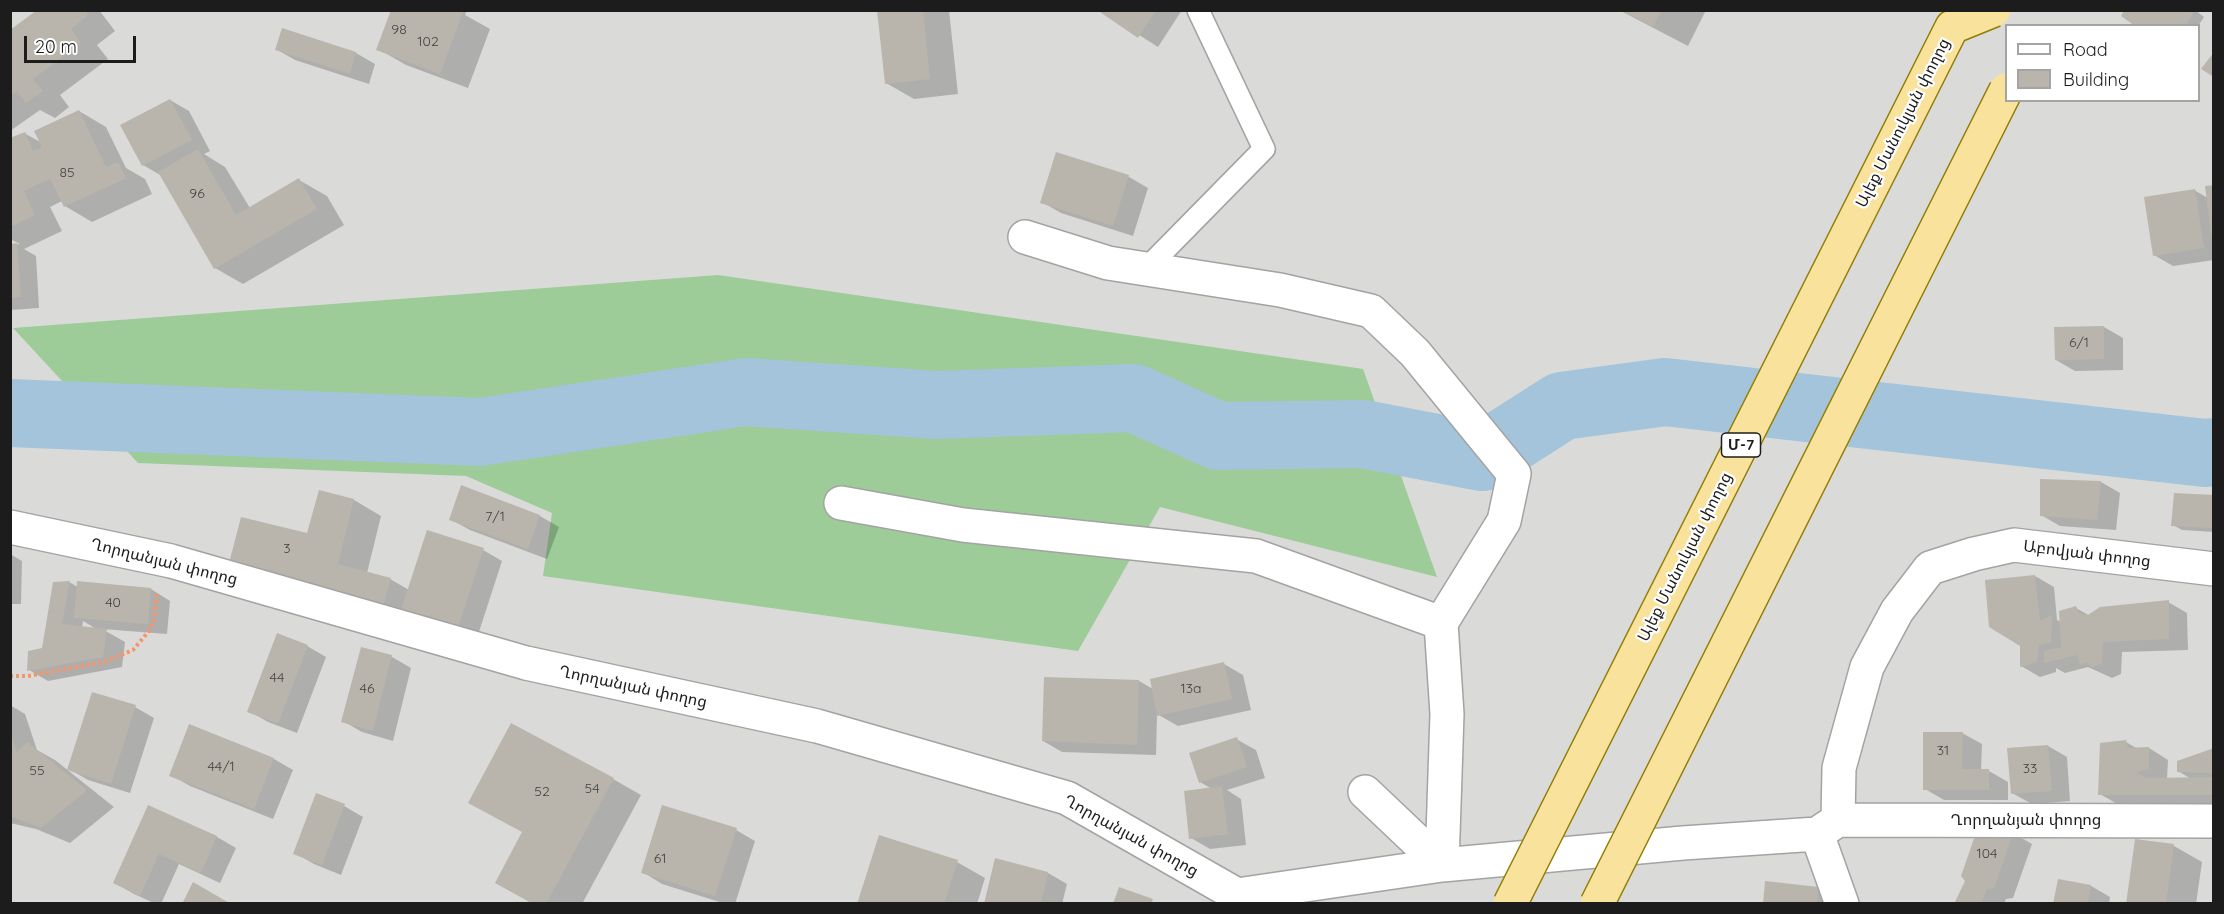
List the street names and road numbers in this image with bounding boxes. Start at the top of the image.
street label: Ալեք Մանուկյան փողոց [1852,35,1954,211]
road number: Մ-7 [1722,433,1760,457]
street label: Ալեք Մանուկյան փողոց [1634,469,1736,645]
street label: Ղորղանյան փողոց [88,534,240,590]
street label: Աբովյան փողոց [2022,537,2152,571]
street label: Ղորղանյան փողոց [557,662,709,712]
street label: Ղորղանյան փողոց [1060,791,1202,881]
street label: Ղորղանյան փողոց [1951,810,2101,830]

